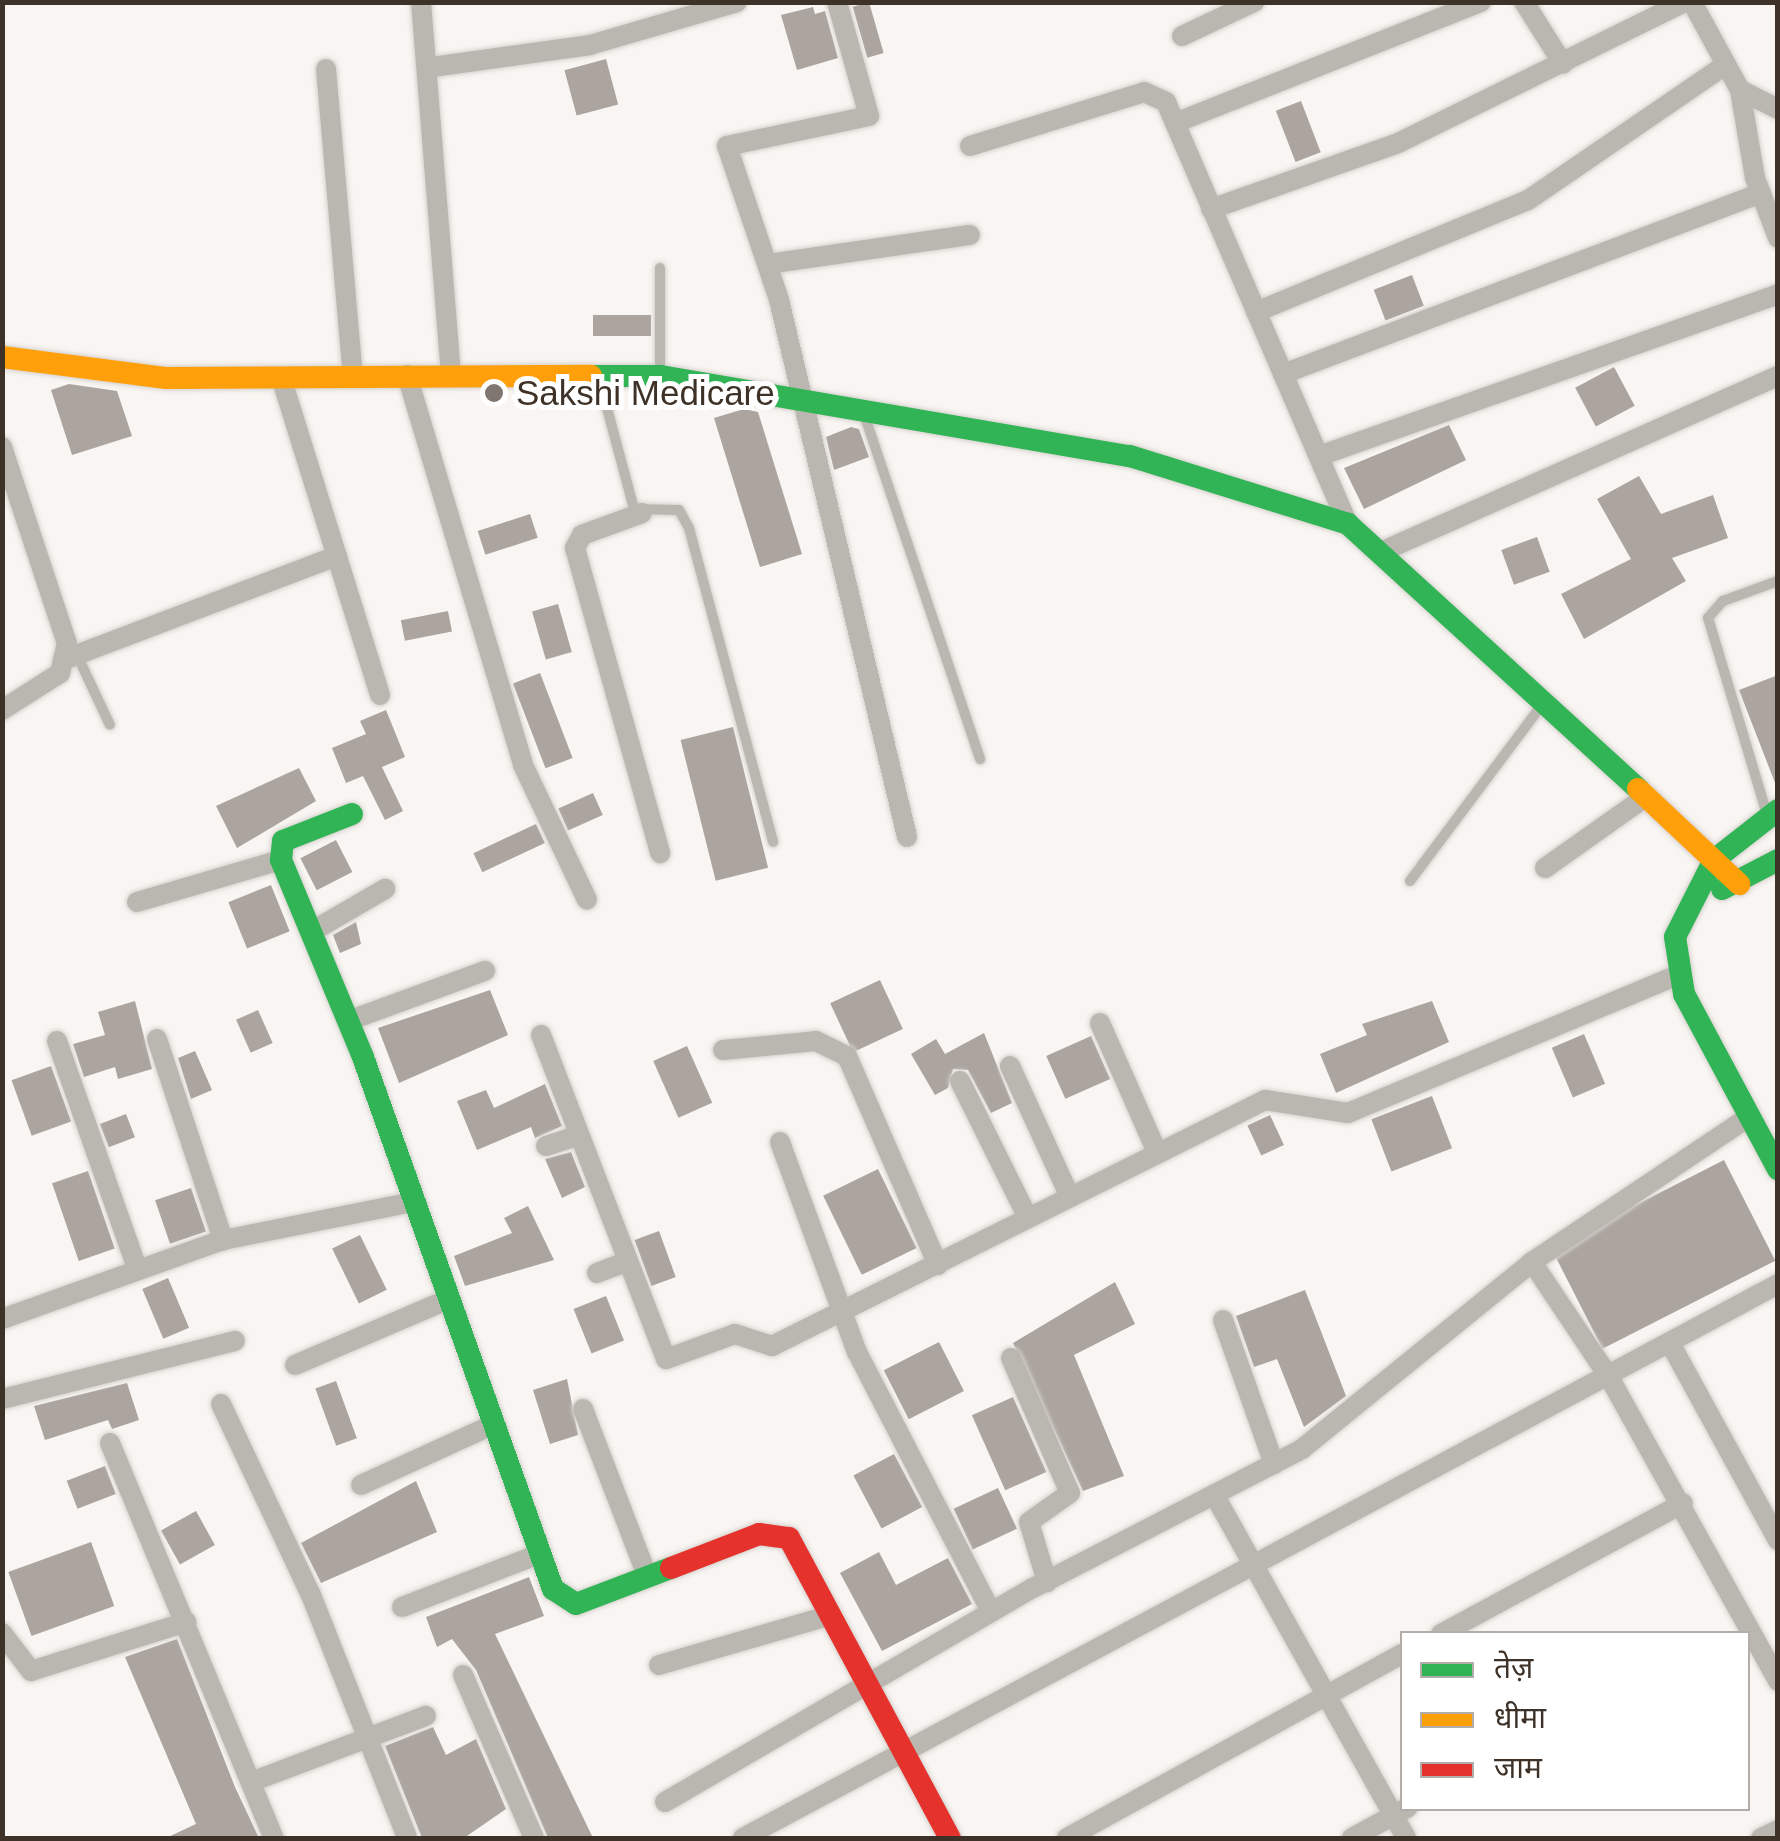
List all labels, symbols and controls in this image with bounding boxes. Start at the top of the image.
place label: Sakshi Medicare [516,372,775,414]
marker: Sakshi Medicare [481,380,507,406]
legend [1400,1631,1750,1811]
text: तेज़ [1494,1651,1533,1684]
text: धीमा [1494,1701,1546,1734]
text: जाम [1494,1751,1542,1784]

